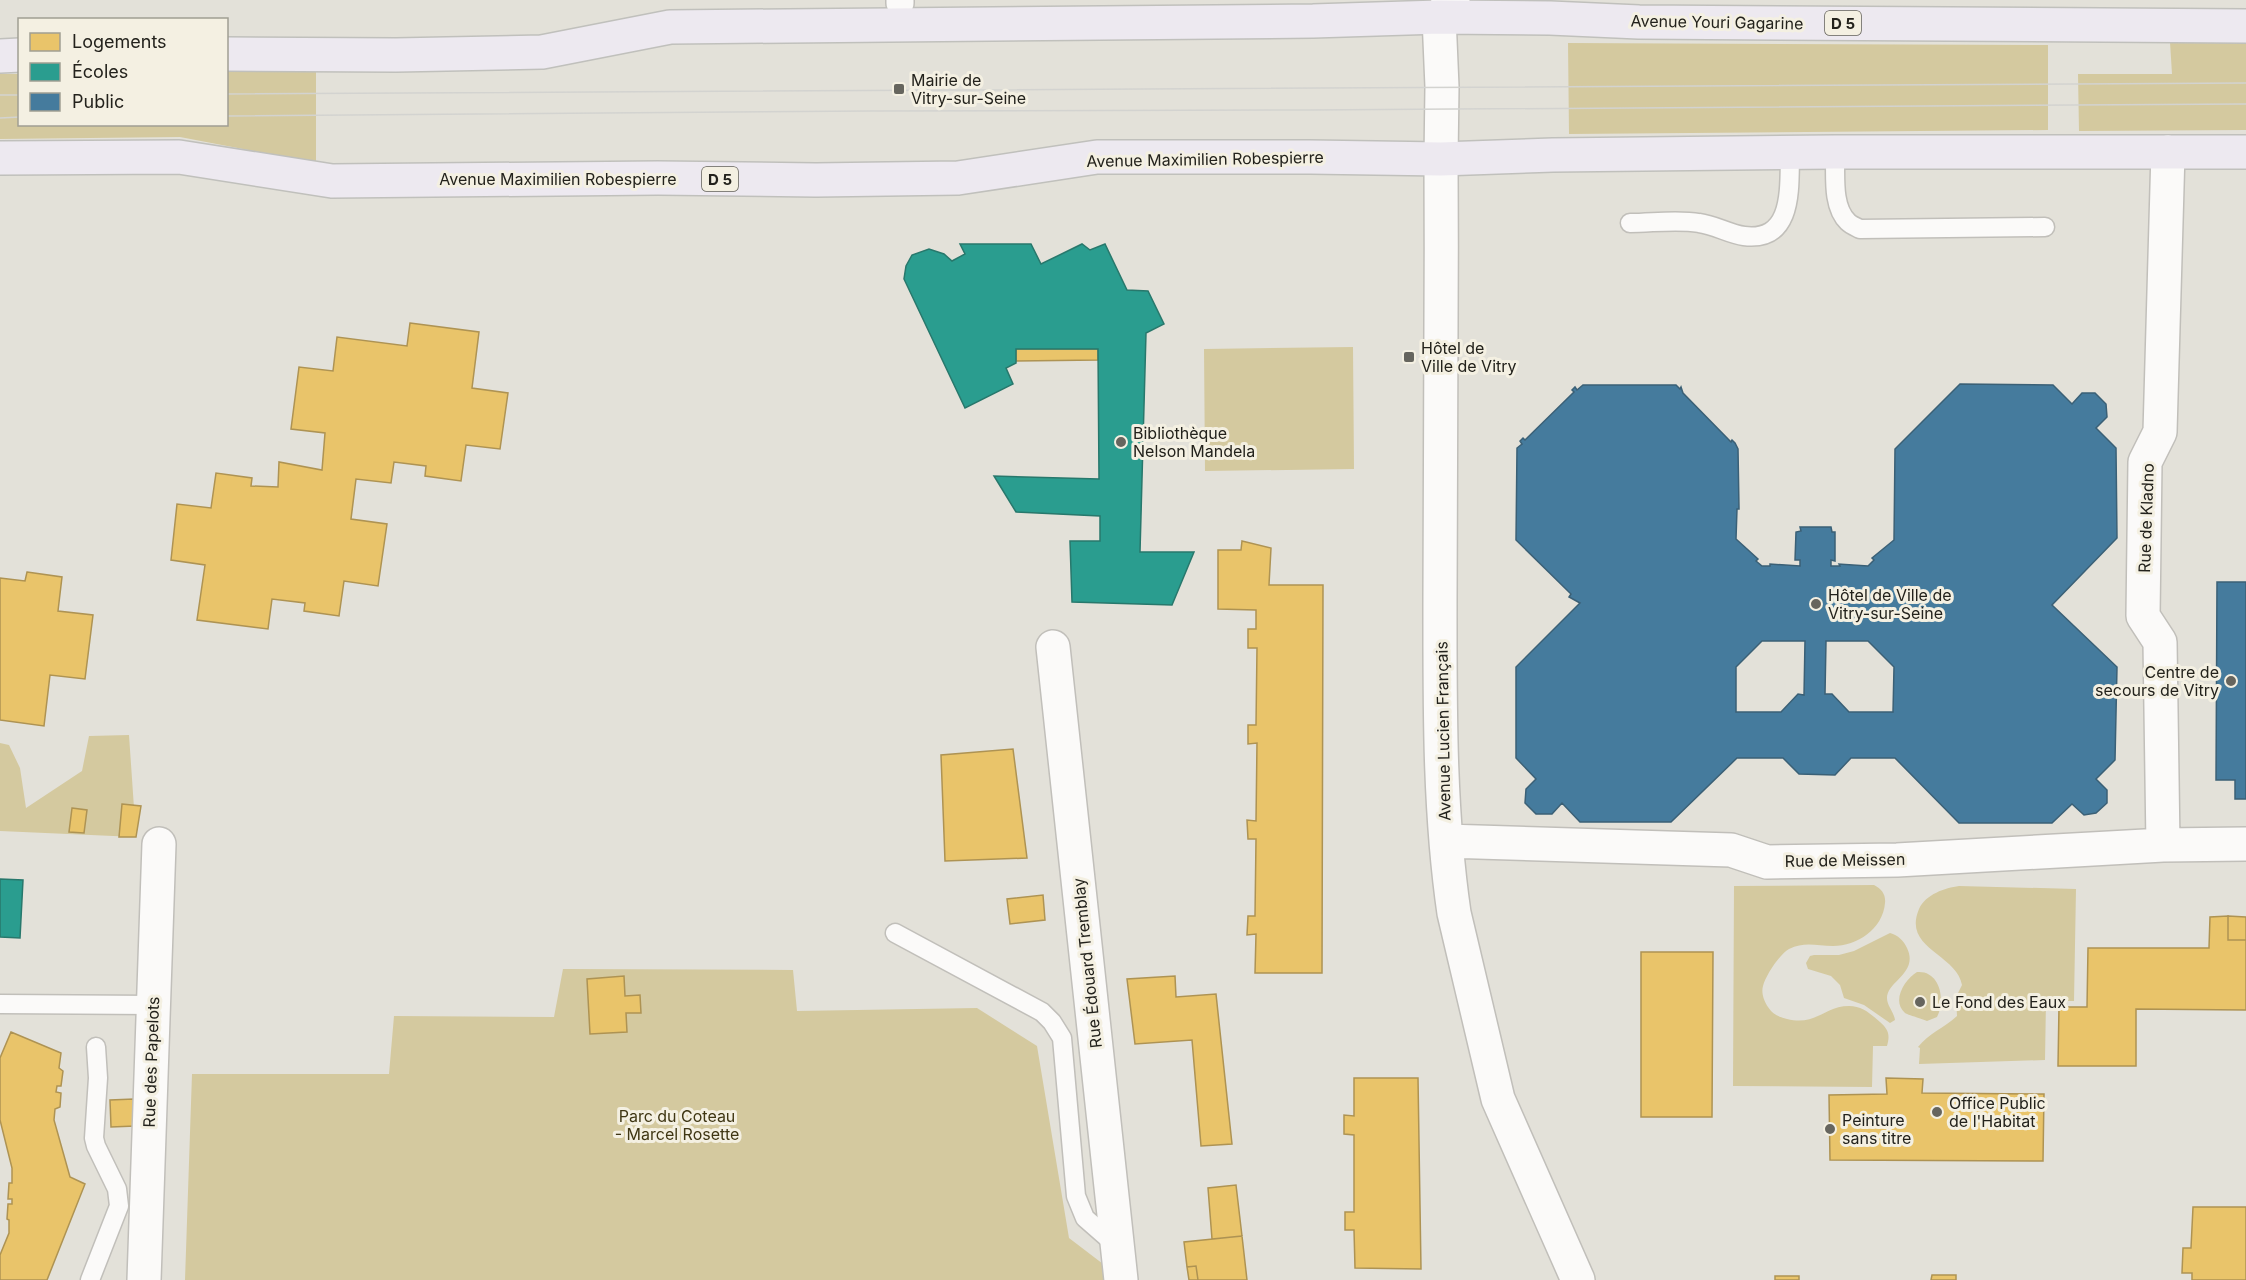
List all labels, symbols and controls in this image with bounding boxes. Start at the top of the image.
street label: Avenue Youri Gagarine [1630,10,1804,34]
road number: D 5 [1825,11,1861,35]
legend [18,18,228,126]
text: Logements [72,31,167,52]
text: Écoles [72,60,128,82]
place label: Mairie de Vitry-sur-Seine [911,70,1026,108]
marker: Mairie de Vitry-sur-Seine [892,82,906,96]
text: Public [72,91,124,112]
street label: Avenue Maximilien Robespierre [1086,147,1324,171]
road number: D 5 [702,167,738,191]
street label: Avenue Maximilien Robespierre [439,169,677,189]
place label: Hôtel de Ville de Vitry [1421,338,1517,376]
marker: Hôtel de Ville de Vitry [1402,350,1416,364]
place label: Bibliothèque Nelson Mandela [1133,423,1255,461]
marker: Bibliothèque Nelson Mandela [1114,435,1128,449]
street label: Rue de Kladno [2134,463,2158,573]
place label: Hôtel de Ville de Vitry-sur-Seine [1828,585,1952,623]
marker: Hôtel de Ville de Vitry-sur-Seine [1809,597,1823,611]
street label: Avenue Lucien Français [1431,641,1455,821]
place label: Centre de secours de Vitry [2095,662,2219,700]
marker: Centre de secours de Vitry [2224,674,2238,688]
street label: Rue de Meissen [1785,849,1905,871]
street label: Rue Édouard Tremblay [1068,877,1106,1049]
place label: Le Fond des Eaux [1932,992,2066,1012]
marker: Le Fond des Eaux [1913,995,1927,1009]
street label: Rue des Papelots [139,996,163,1128]
place label: Office Public de l'Habitat [1949,1093,2046,1131]
marker: Office Public de l'Habitat [1930,1105,1944,1119]
park label: Parc du Coteau - Marcel Rosette [615,1106,739,1144]
place label: Peinture sans titre [1842,1110,1911,1148]
marker: Peinture sans titre [1823,1122,1837,1136]

